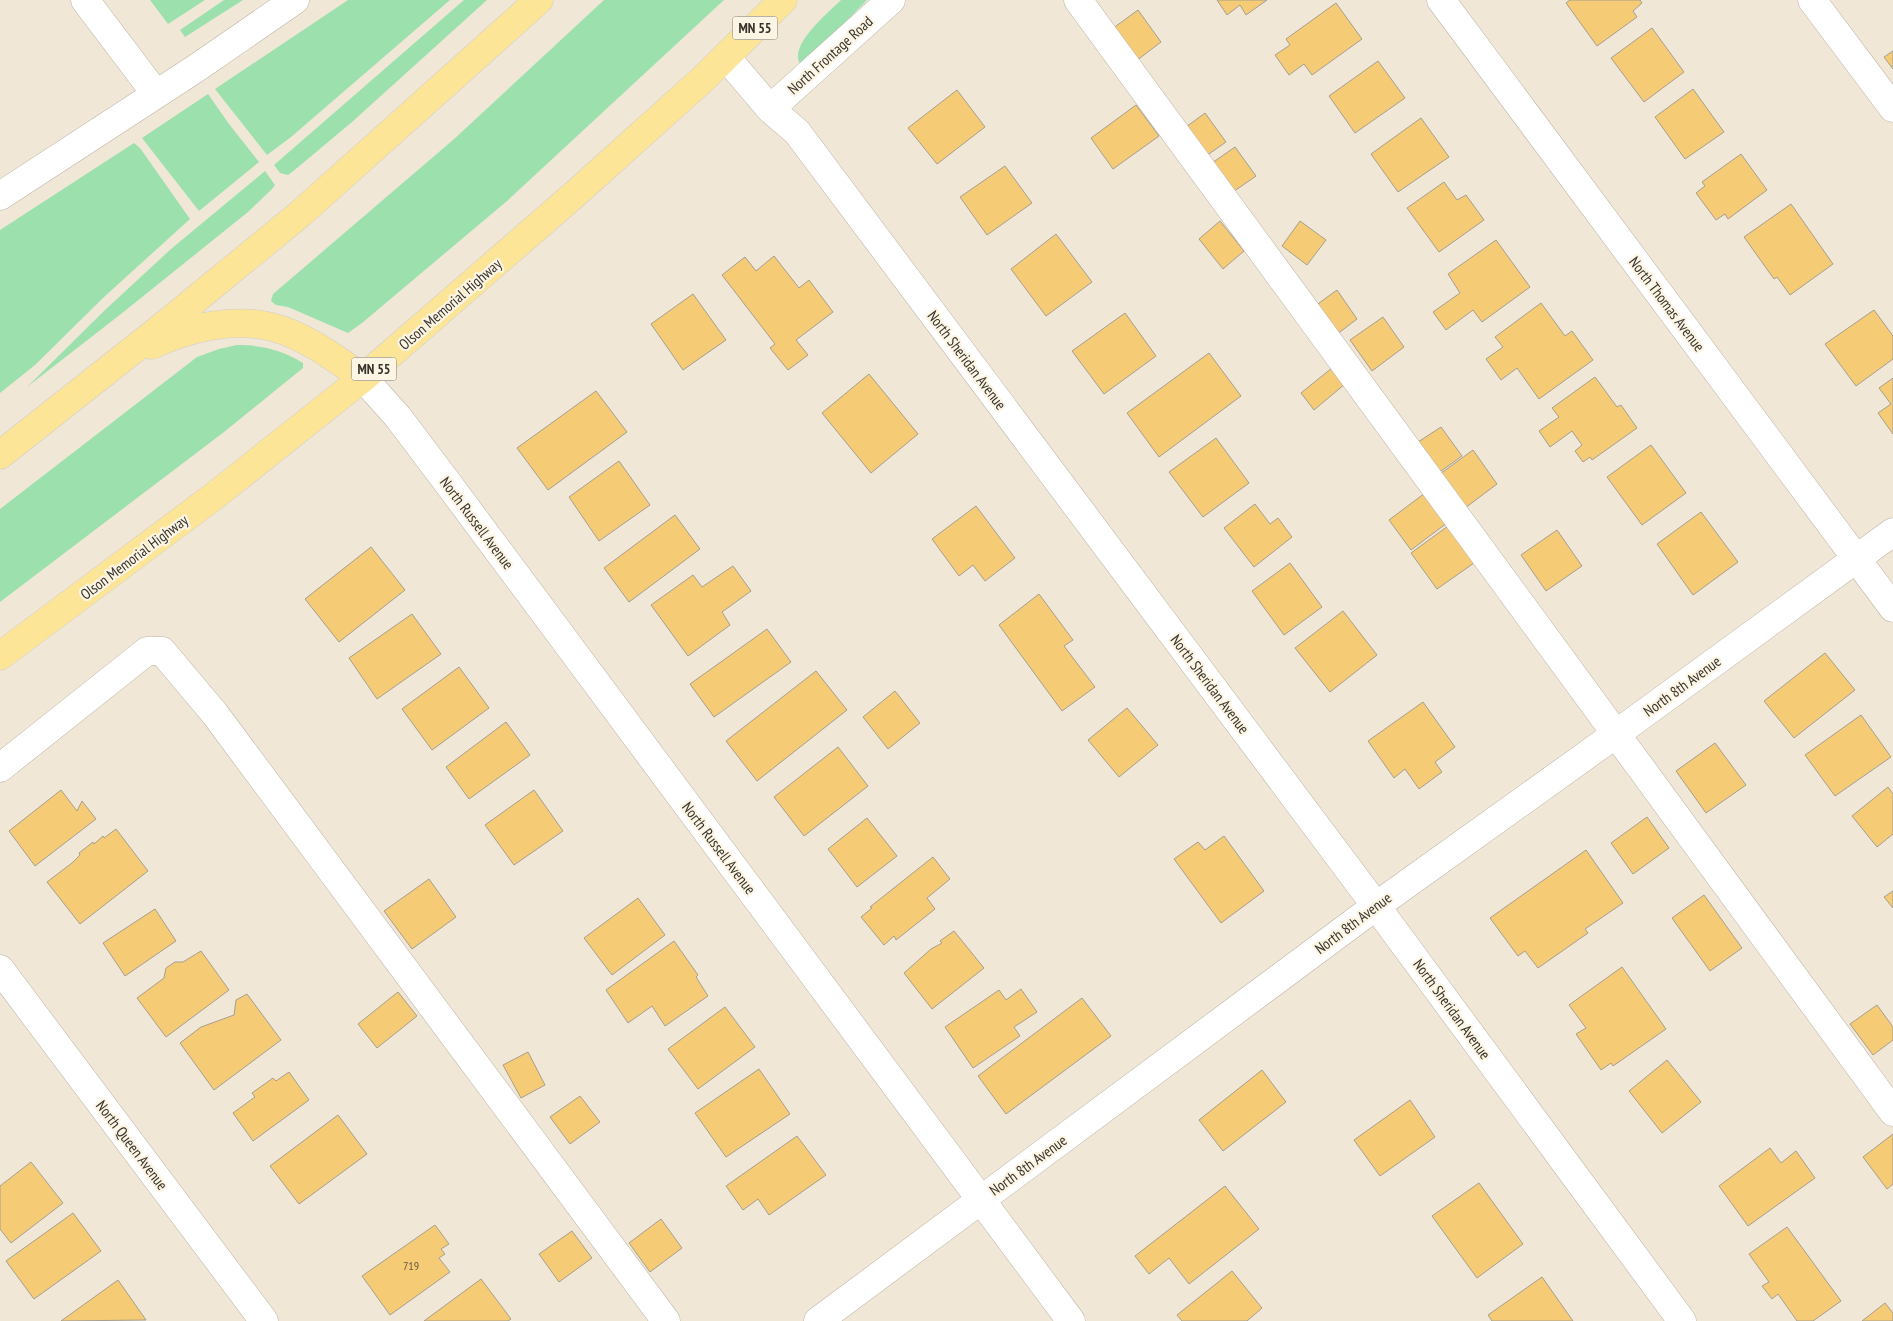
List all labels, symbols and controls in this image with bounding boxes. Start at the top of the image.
street label: North Frontage Road [784,12,876,98]
road number: MN 55 [732,16,778,40]
street label: North Thomas Avenue [1625,253,1709,355]
street label: Olson Memorial Highway [395,254,506,354]
street label: North Sheridan Avenue [924,307,1010,413]
road number: MN 55 [352,358,396,380]
street label: North Russell Avenue [436,473,518,573]
street label: Olson Memorial Highway [76,510,192,604]
street label: North Sheridan Avenue [1167,631,1253,737]
street label: North 8th Avenue [1640,652,1724,720]
street label: North Russell Avenue [678,798,760,898]
street label: North 8th Avenue [1311,888,1395,958]
street label: North Sheridan Avenue [1409,955,1495,1063]
street label: North Queen Avenue [92,1096,172,1194]
street label: North 8th Avenue [986,1131,1070,1199]
house number: 719 [403,1258,419,1273]

